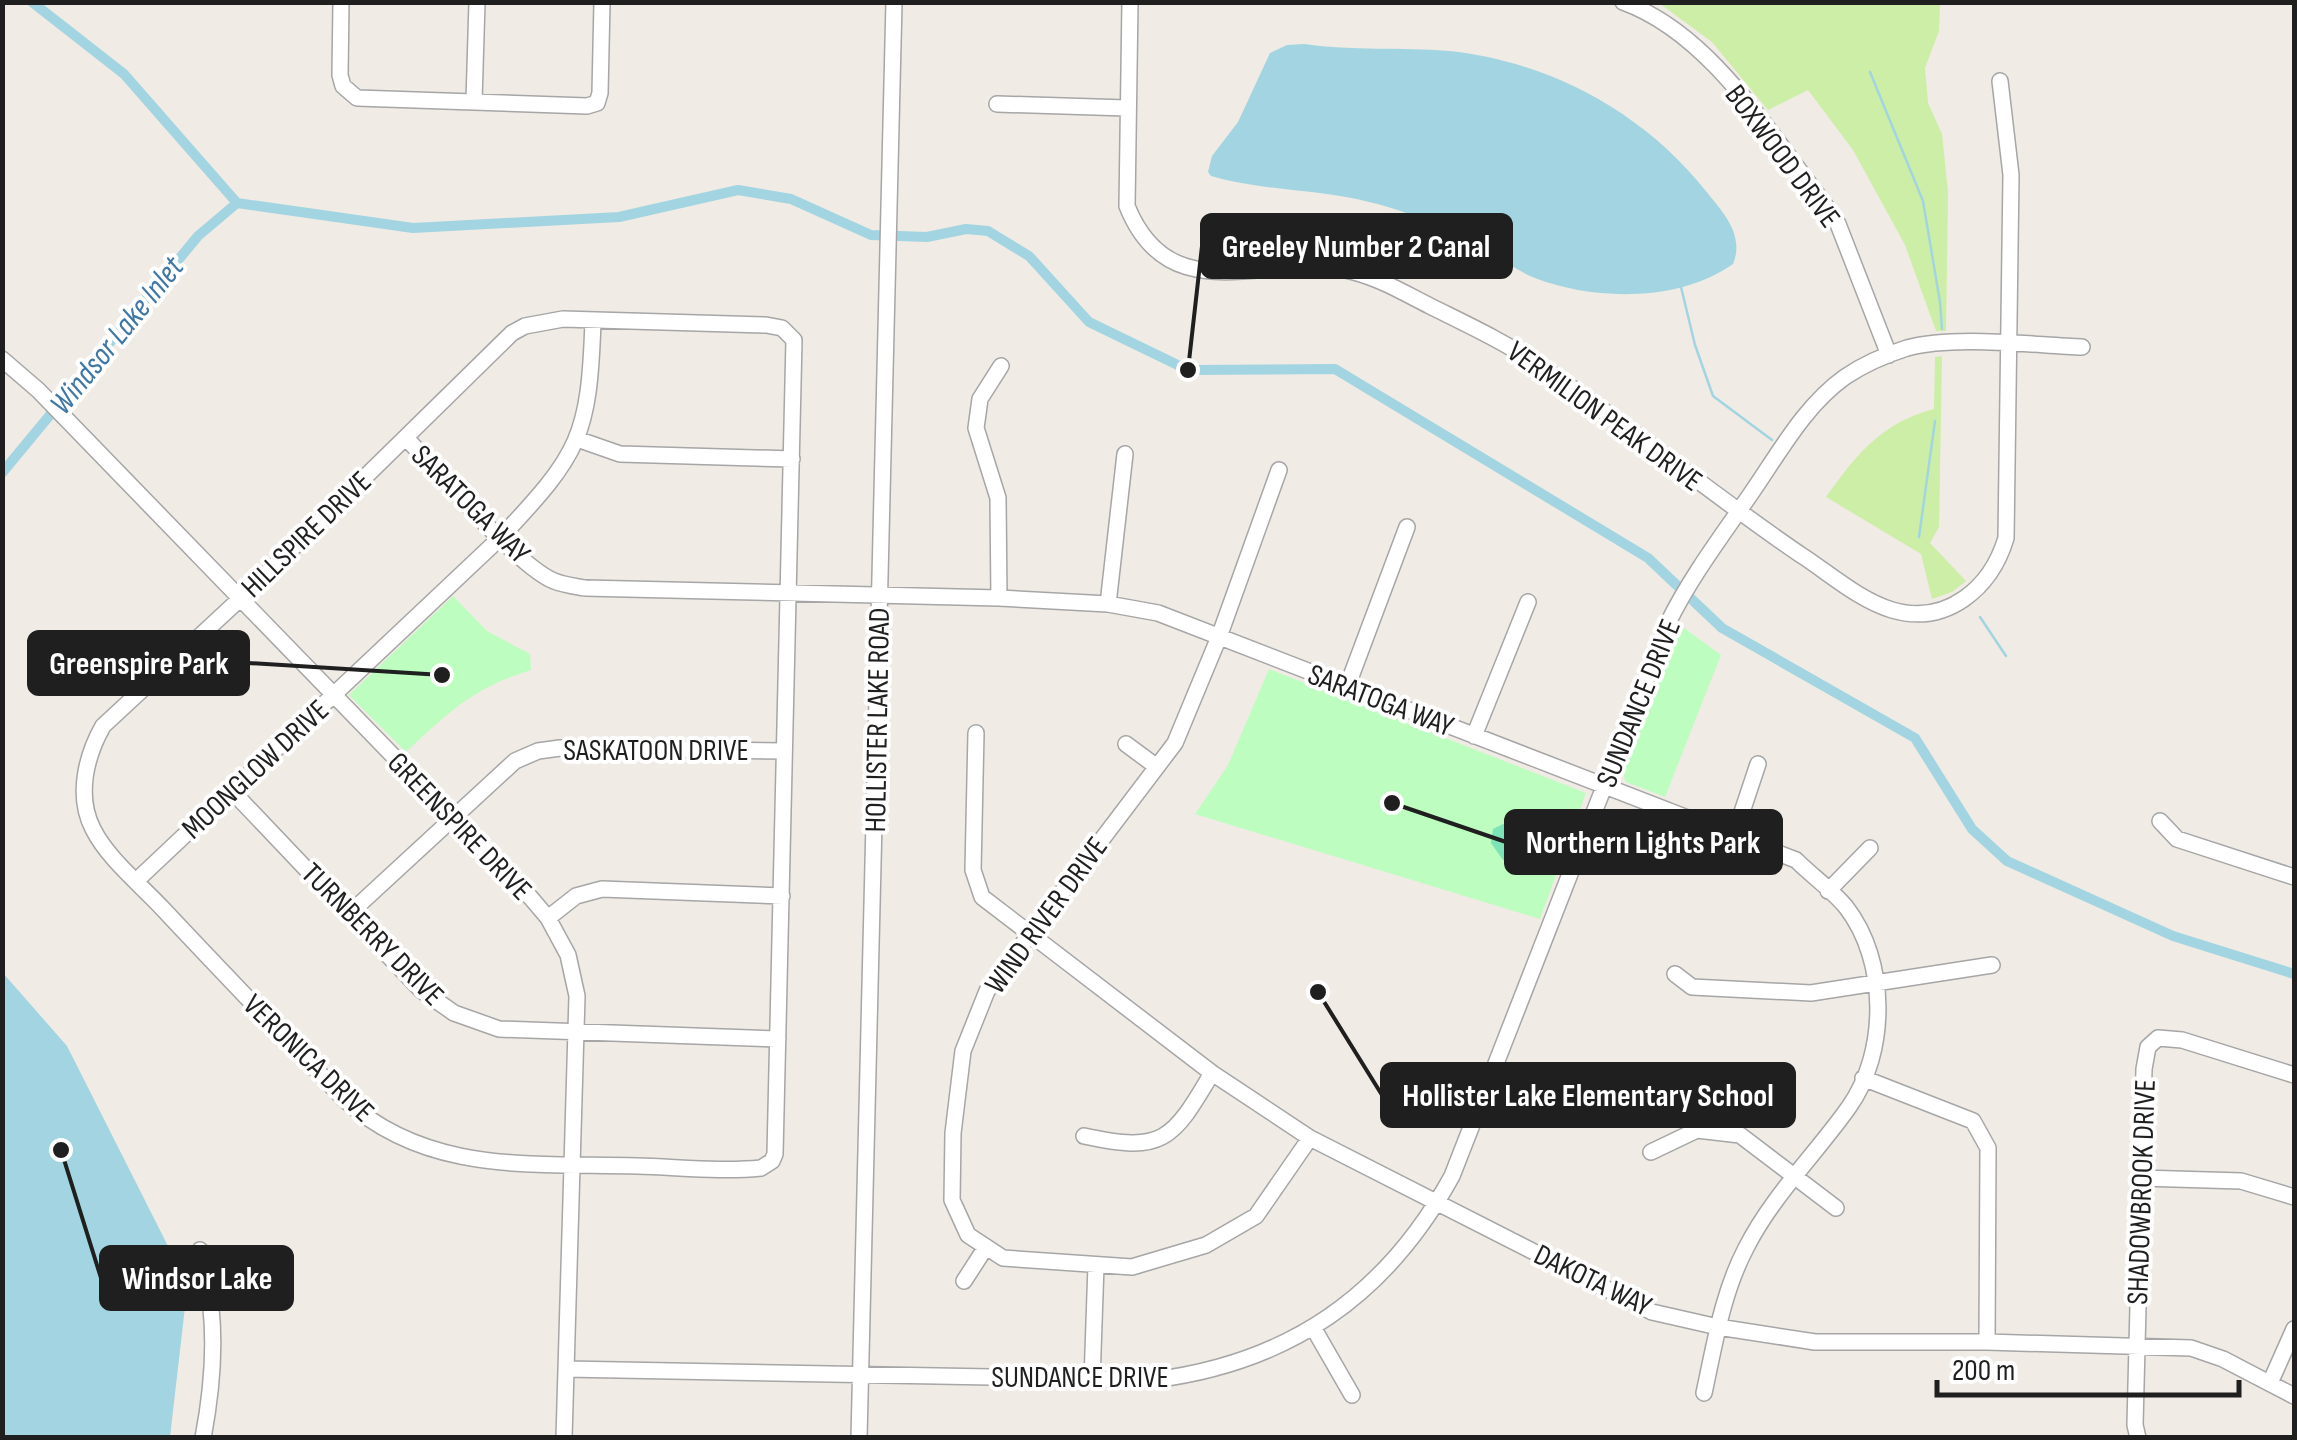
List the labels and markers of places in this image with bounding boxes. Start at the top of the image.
callout: Greeley Number 2 Canal [1202,215,1511,277]
callout: Greenspire Park [29,632,248,694]
callout: Northern Lights Park [1506,811,1781,873]
callout: Hollister Lake Elementary School [1382,1064,1794,1126]
callout: Windsor Lake [101,1247,292,1309]

